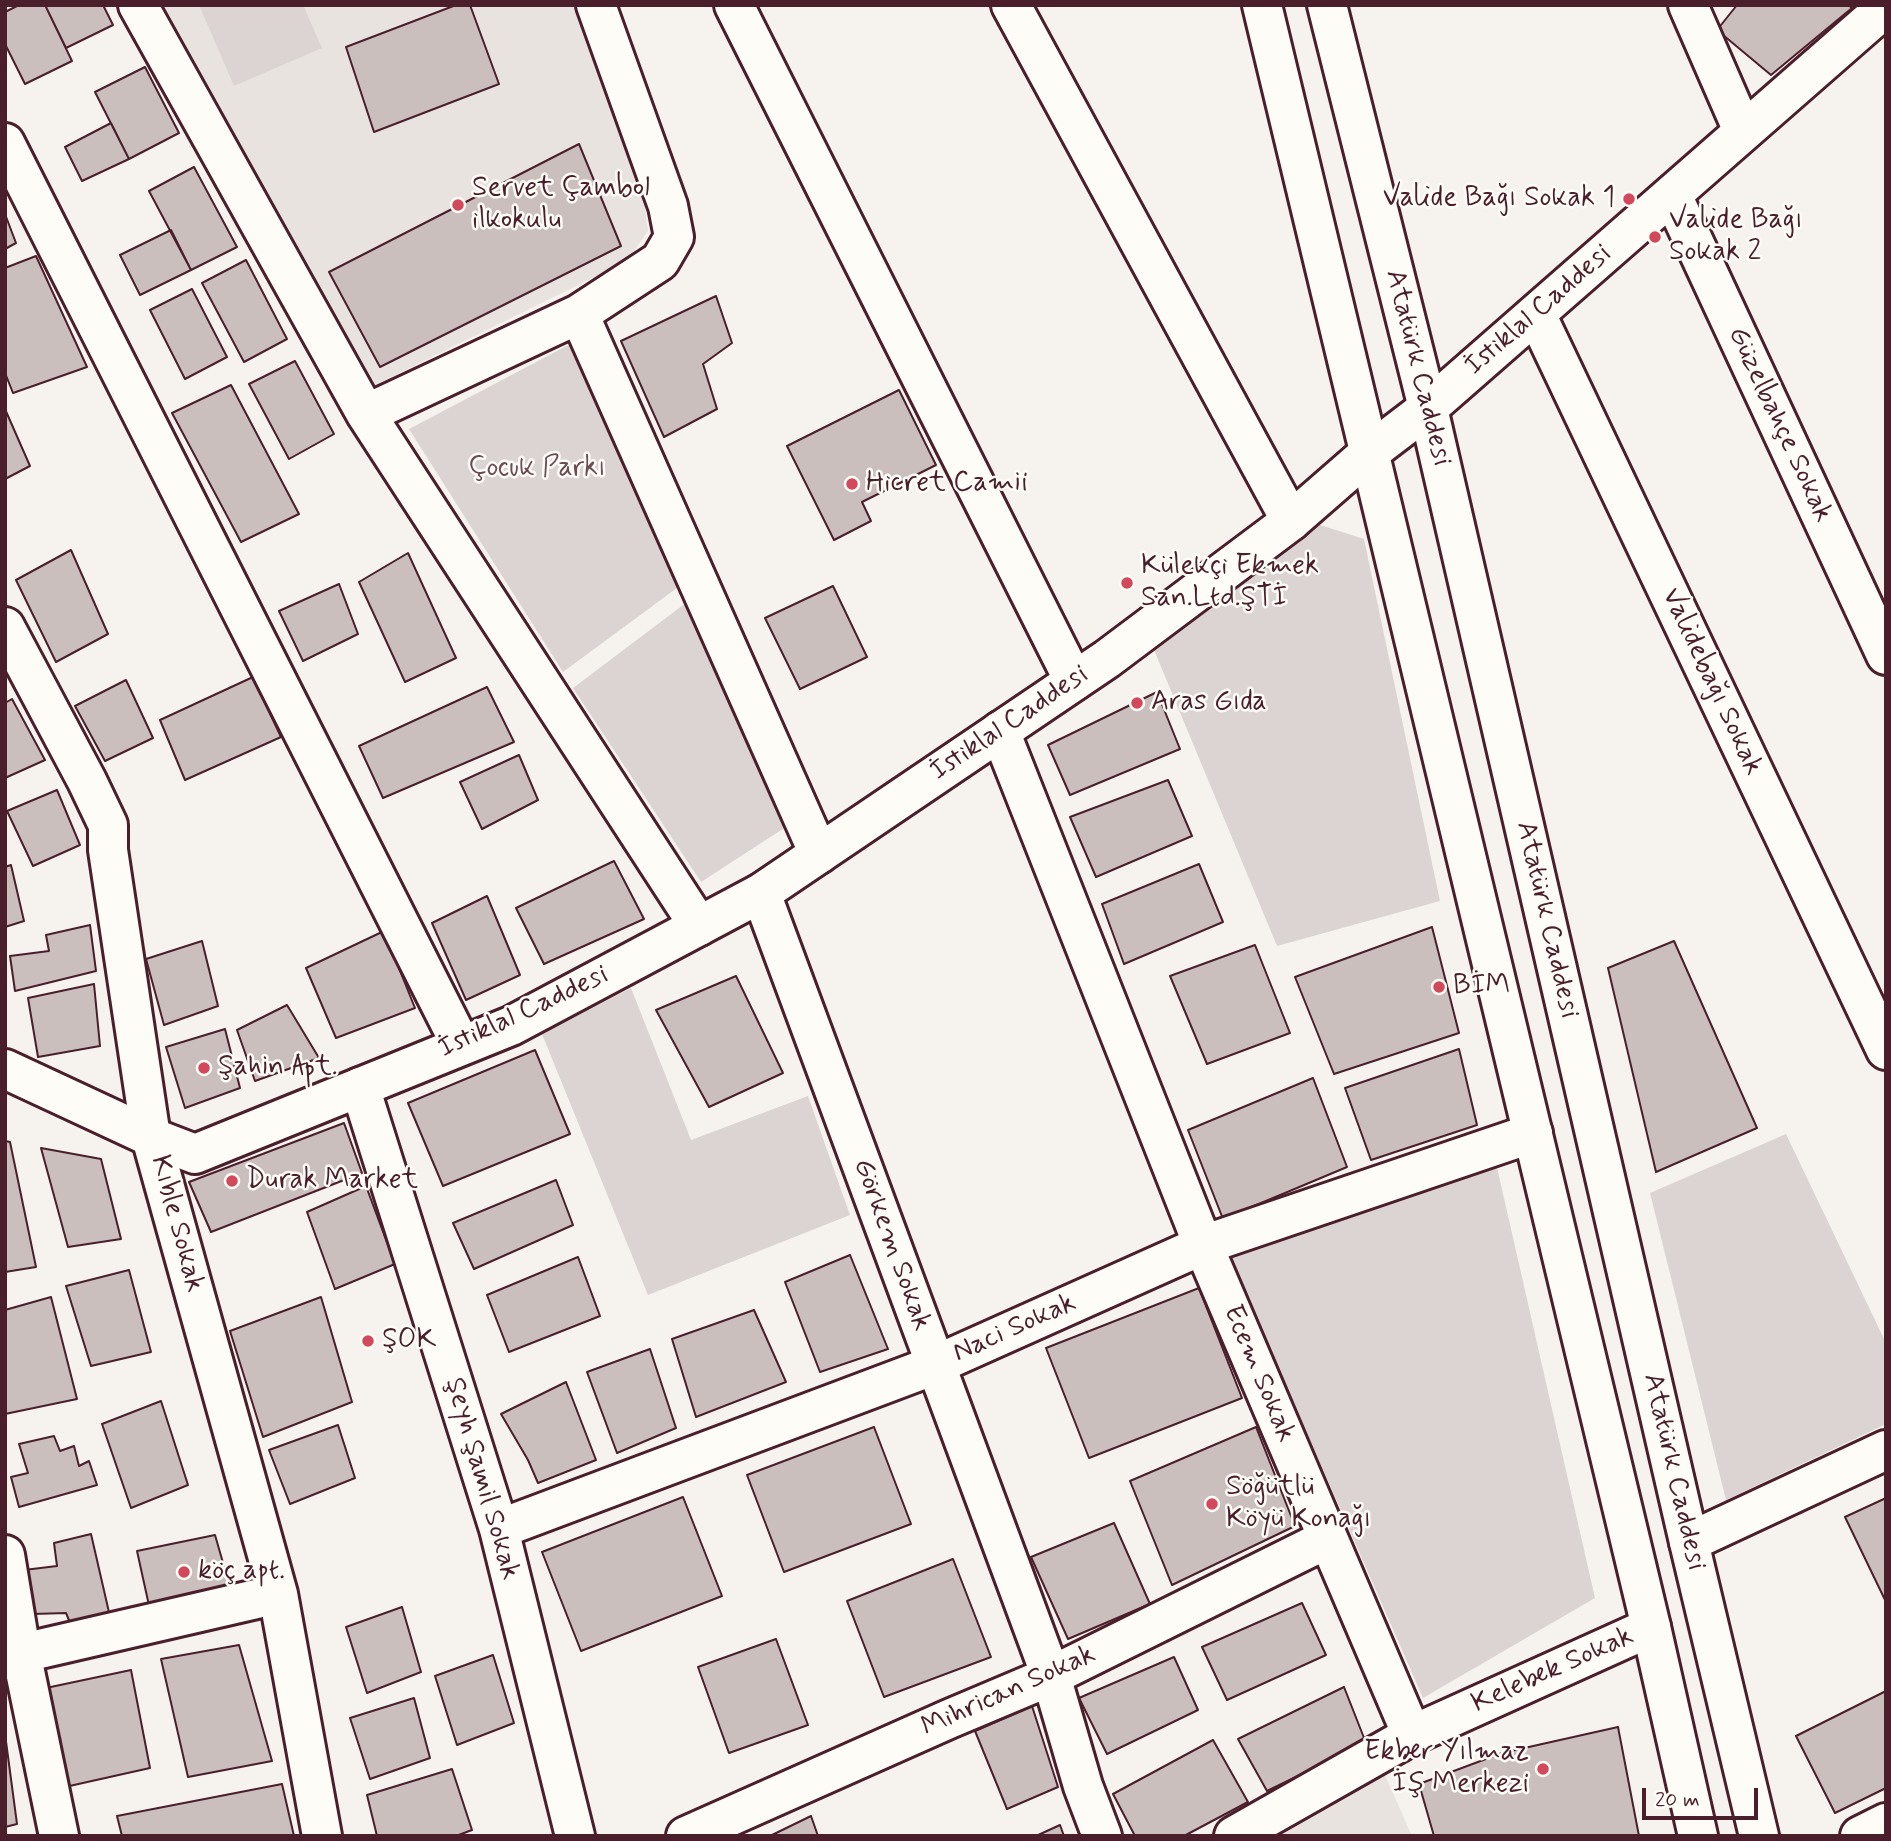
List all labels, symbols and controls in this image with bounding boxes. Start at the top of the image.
place label: Servet Çambol ilkokulu [472,172,650,238]
place label: Valide Bağı Sokak 1 [1383,182,1615,216]
marker: Valide Bağı Sokak 1 [1621,191,1637,207]
marker: Servet Çambol ilkokulu [450,197,466,213]
place label: Valide Bağı Sokak 2 [1669,204,1803,270]
marker: Valide Bağı Sokak 2 [1647,229,1663,245]
street label: İstiklal Caddesi [1459,238,1619,384]
street label: Atatürk Caddesi [1376,266,1458,470]
street label: Güzelbahçe Sokak [1719,322,1839,528]
park label: Çocuk Parkı [468,452,606,486]
place label: Hicret Camii [866,467,1028,501]
marker: Hicret Camii [844,476,860,492]
place label: Külekçi Ekmek San.Ltd.ŞTİ [1141,550,1319,616]
marker: Külekçi Ekmek San.Ltd.ŞTİ [1119,575,1135,591]
street label: Validebağı Sokak [1653,583,1769,781]
street label: İstiklal Caddesi [925,659,1095,789]
place label: Aras Gıda [1151,686,1267,720]
marker: Aras Gıda [1129,695,1145,711]
street label: Atatürk Caddesi [1507,818,1585,1022]
street label: İstiklal Caddesi [434,959,614,1067]
place label: BİM [1453,970,1510,1004]
marker: BİM [1431,979,1447,995]
place label: Şahin Apt. [218,1051,338,1085]
marker: Şahin Apt. [196,1060,212,1076]
street label: Kıble Sokak [142,1152,210,1296]
street label: Görkem Sokak [844,1154,938,1336]
place label: Durak Market [246,1164,418,1198]
marker: Durak Market [224,1173,240,1189]
street label: Naci Sokak [948,1287,1082,1371]
street label: Ecem Sokak [1214,1300,1302,1448]
place label: ŞOK [382,1324,436,1358]
marker: ŞOK [360,1333,376,1349]
street label: Atatürk Caddesi [1634,1370,1712,1574]
street label: Şeyh Şamil Sokak [436,1374,526,1584]
place label: Söğütlü Köyü Konağı [1226,1471,1371,1537]
marker: Söğütlü Köyü Konağı [1204,1496,1220,1512]
place label: köç apt. [198,1555,285,1589]
marker: köç apt. [176,1564,192,1580]
street label: Kelebek Sokak [1467,1620,1639,1722]
street label: Mihrican Sokak [917,1639,1101,1745]
place label: Ekber Yılmaz İş Merkezi [1364,1736,1529,1802]
marker: Ekber Yılmaz İş Merkezi [1535,1761,1551,1777]
scale bar [1646,1774,1762,1818]
text: 20 m [1655,1786,1700,1814]

